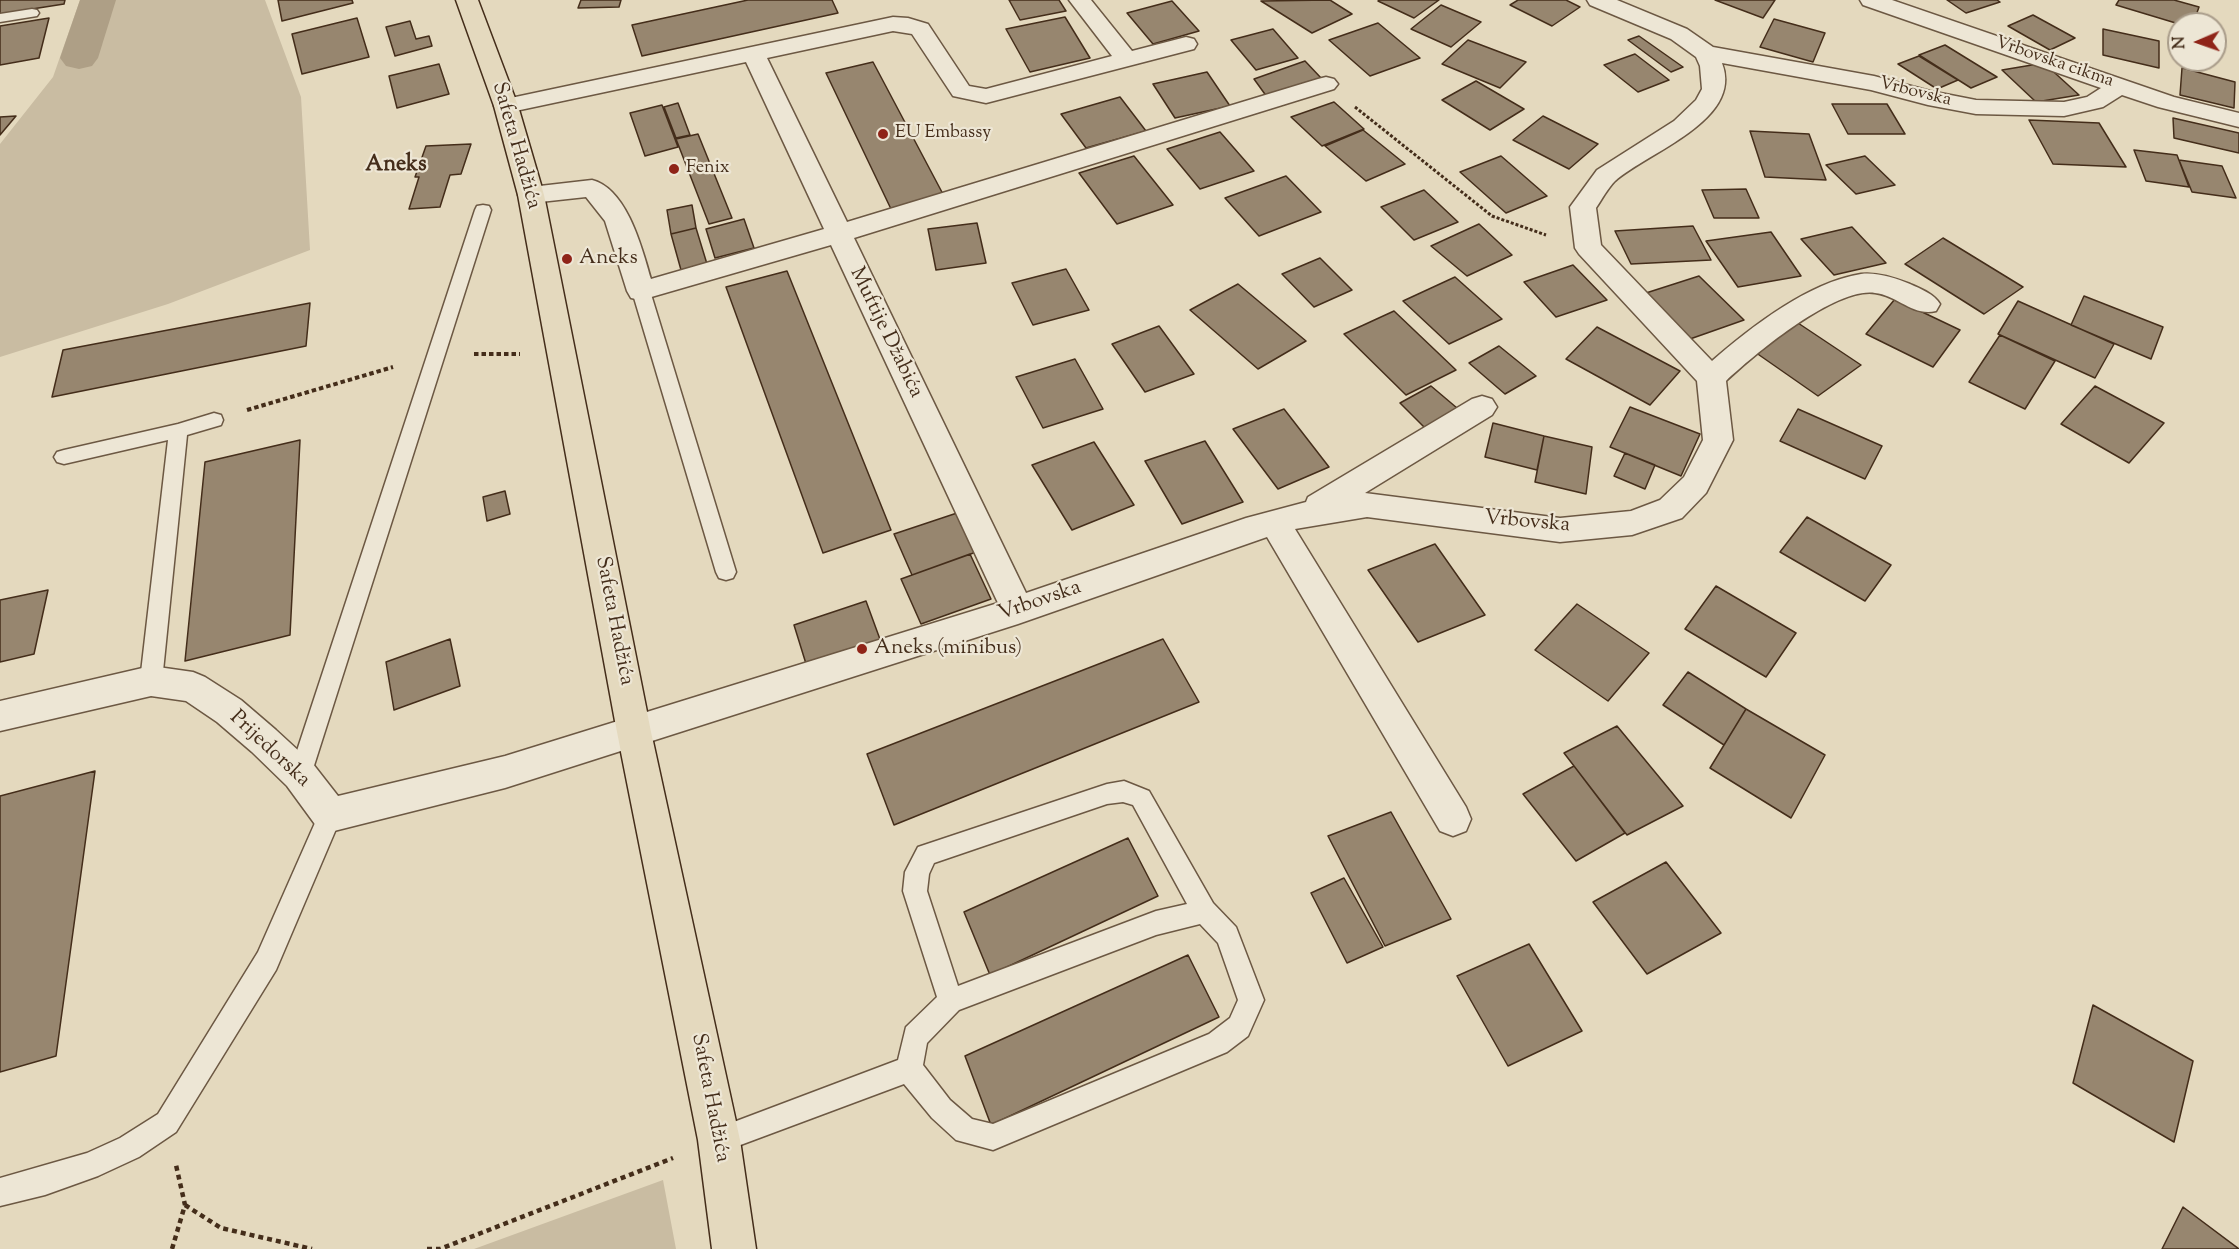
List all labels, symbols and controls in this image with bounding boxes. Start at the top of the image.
north arrow [2167,12,2227,72]
street label: Vrbovska cikma [1992,33,2116,93]
text: N [2169,36,2192,49]
street label: Vrbovska [1877,74,1953,112]
street label: Safeta Hadžića [485,80,545,212]
place label: EU Embassy [895,123,991,145]
marker: EU Embassy [876,127,890,141]
district label: Aneks [365,153,427,179]
place label: Fenix [686,158,730,180]
marker: Fenix [667,162,681,176]
place label: Aneks [579,246,638,272]
marker: Aneks [560,252,574,266]
street label: Muftije Džabića [843,264,927,402]
street label: Vrbovska [1483,507,1571,539]
street label: Safeta Hadžića [588,554,638,688]
street label: Vrbovska [995,576,1085,628]
place label: Aneks (minibus) [874,636,1022,662]
marker: Aneks (minibus) [855,642,869,656]
street label: Prijedorska [223,706,315,794]
street label: Safeta Hadžića [684,1031,734,1165]

